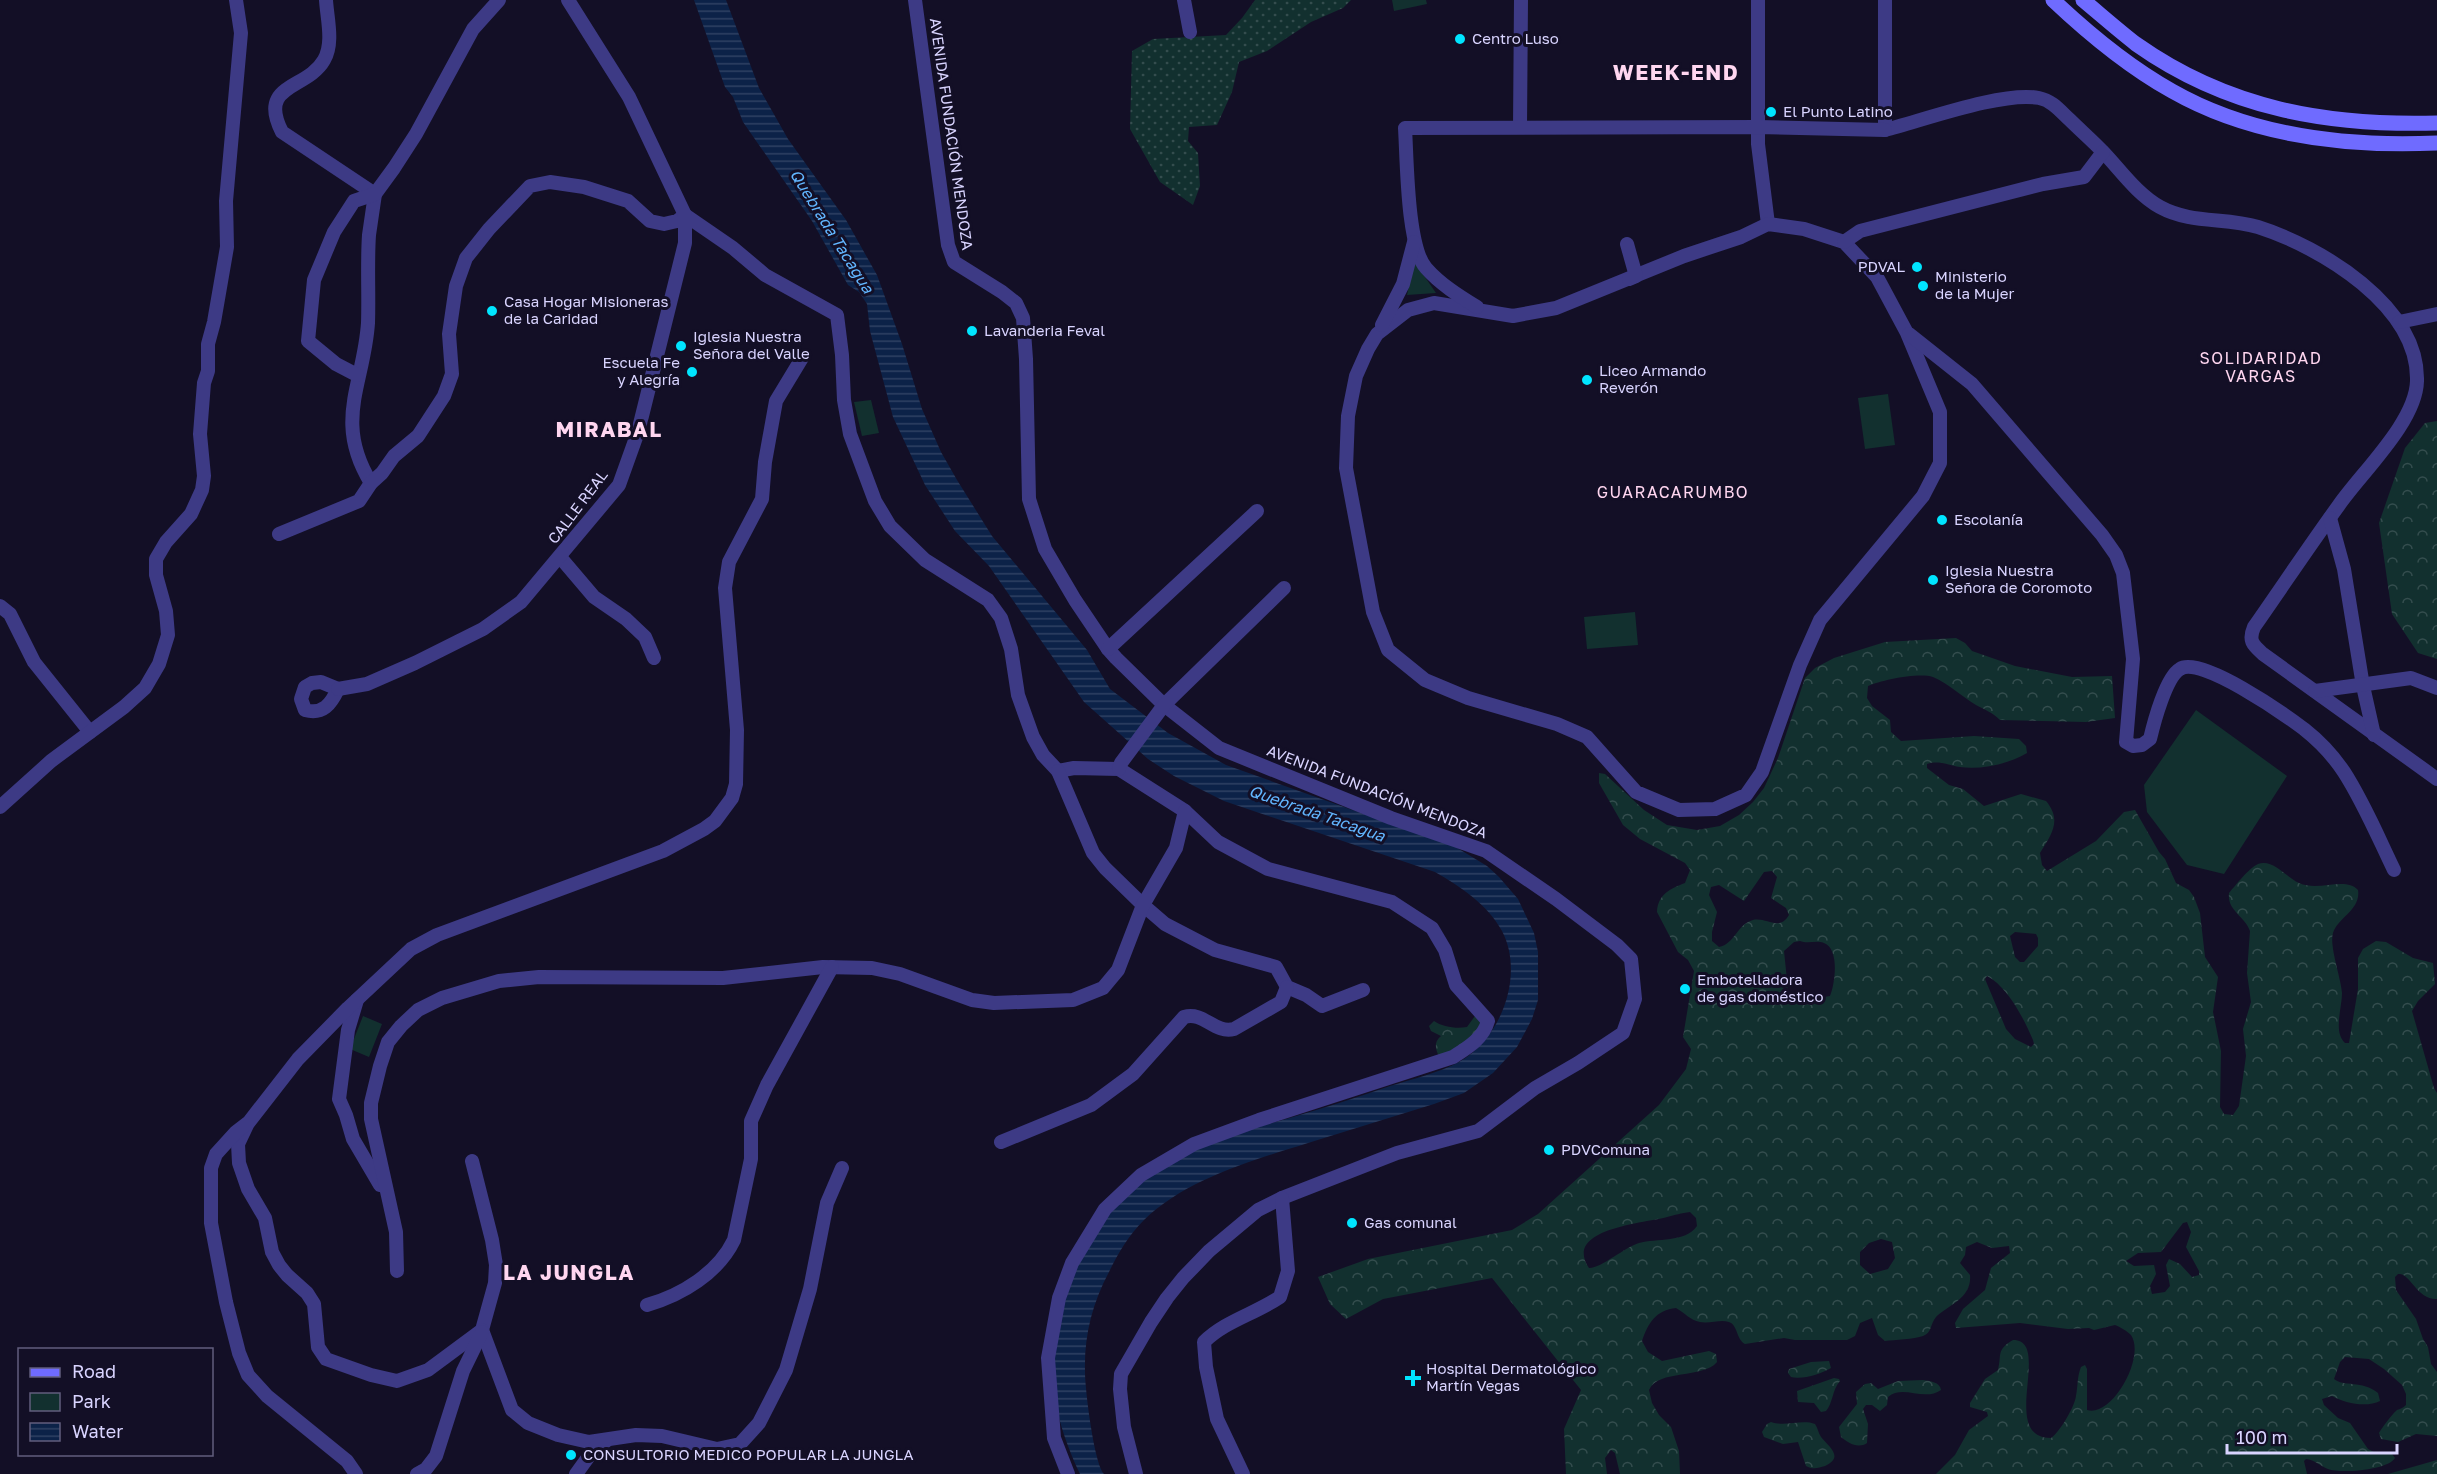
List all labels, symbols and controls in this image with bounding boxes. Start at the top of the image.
street label: AVENIDA FUNDACIÓN MENDOZA [927,17,977,251]
place label: Centro Luso [1472,29,1559,47]
marker: Centro Luso [1453,32,1467,46]
district label: WEEK-END [1613,59,1739,85]
place label: El Punto Latino [1783,102,1893,120]
marker: El Punto Latino [1764,105,1778,119]
water label: Quebrada Tacagua [786,165,879,298]
place label: PDVAL [1858,257,1905,275]
marker: PDVAL [1910,260,1924,274]
place label: Ministerio de la Mujer [1935,267,2014,302]
marker: Ministerio de la Mujer [1916,279,1930,293]
place label: Casa Hogar Misioneras de la Caridad [504,292,669,327]
marker: Casa Hogar Misioneras de la Caridad [485,304,499,318]
place label: Lavanderia Feval [984,321,1105,339]
marker: Lavanderia Feval [965,324,979,338]
place label: Iglesia Nuestra Señora del Valle [693,327,810,362]
marker: Iglesia Nuestra Señora del Valle [674,339,688,353]
district label: SOLIDARIDAD VARGAS [2199,348,2323,386]
place label: Escuela Fe y Alegría [602,353,680,388]
place label: Liceo Armando Reverón [1599,361,1706,396]
marker: Escuela Fe y Alegría [685,365,699,379]
marker: Liceo Armando Reverón [1580,373,1594,387]
district label: MIRABAL [555,416,663,442]
street label: CALLE REAL [544,466,611,547]
district label: GUARACARUMBO [1597,482,1749,502]
place label: Escolanía [1954,510,2023,528]
marker: Escolanía [1935,513,1949,527]
place label: Iglesia Nuestra Señora de Coromoto [1945,561,2092,596]
marker: Iglesia Nuestra Señora de Coromoto [1926,573,1940,587]
street label: AVENIDA FUNDACIÓN MENDOZA [1265,741,1490,841]
water label: Quebrada Tacagua [1246,780,1389,846]
place label: Embotelladora de gas doméstico [1697,970,1823,1005]
marker: Embotelladora de gas doméstico [1678,982,1692,996]
place label: PDVComuna [1561,1140,1650,1158]
marker: PDVComuna [1542,1143,1556,1157]
place label: Gas comunal [1364,1213,1457,1231]
marker: Gas comunal [1345,1216,1359,1230]
district label: LA JUNGLA [503,1259,635,1285]
legend [18,1348,213,1456]
place label: Hospital Dermatológico Martín Vegas [1426,1359,1596,1394]
text: Road [72,1360,116,1382]
marker: Hospital Dermatológico Martín Vegas [1404,1369,1422,1387]
text: Park [72,1390,111,1412]
scale bar [2227,1417,2396,1455]
text: Water [72,1420,123,1442]
text: 100 m [2236,1426,2287,1448]
place label: CONSULTORIO MEDICO POPULAR LA JUNGLA [583,1445,914,1463]
marker: CONSULTORIO MEDICO POPULAR LA JUNGLA [564,1448,578,1462]

